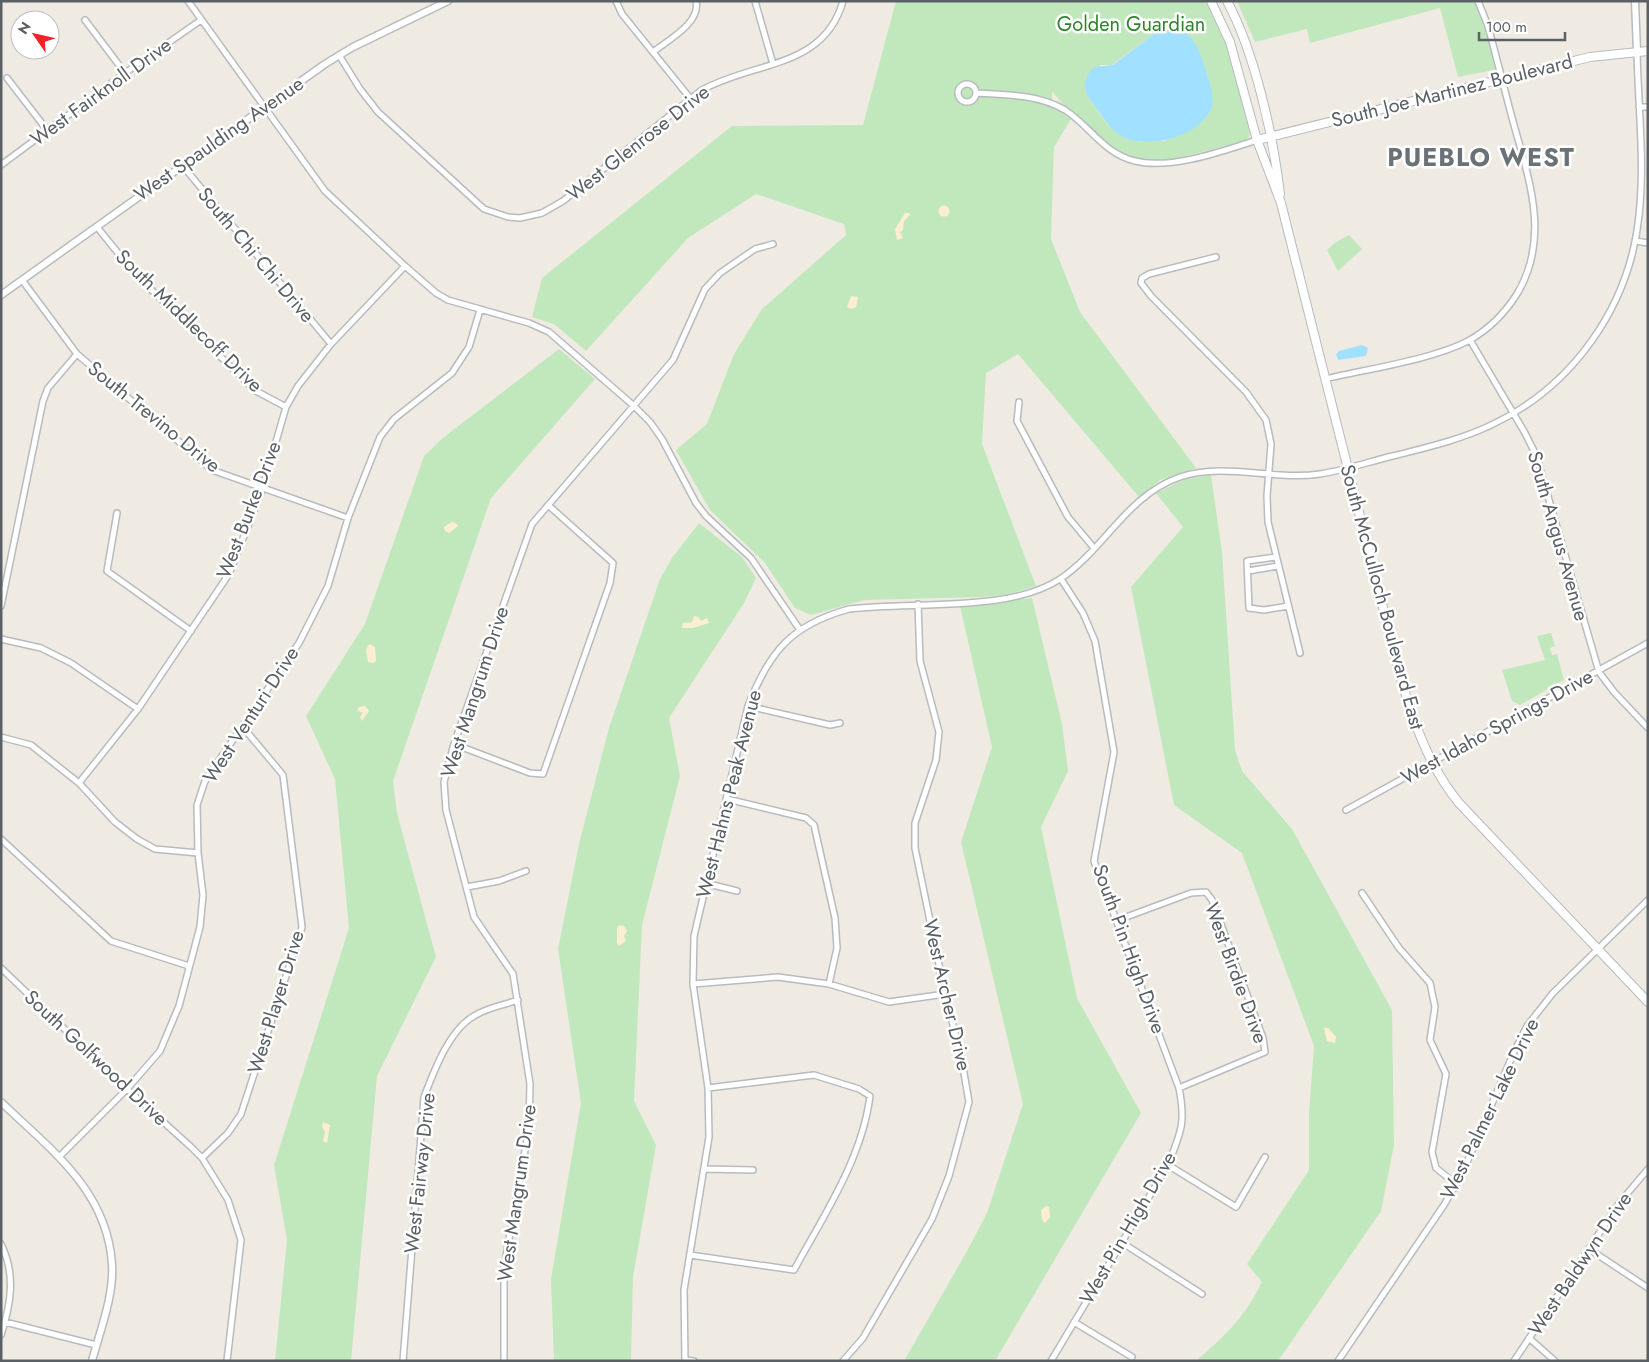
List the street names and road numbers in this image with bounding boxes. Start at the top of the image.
street label: West Fairknoll Drive [24,31,178,153]
street label: South Joe Martinez Boulevard [1328,47,1576,135]
street label: West Spaulding Avenue [128,69,310,209]
street label: West Glenrose Drive [560,78,716,208]
street label: South Chi Chi Drive [191,181,321,329]
street label: South Middlecoff Drive [109,243,269,399]
street label: South Trevino Drive [81,354,227,480]
street label: West Burke Drive [209,437,289,583]
street label: South Angus Avenue [1520,448,1596,624]
street label: South McCulloch Boulevard East [1333,461,1431,733]
street label: West Mangrum Drive [434,603,516,781]
street label: West Venturi Drive [196,641,306,789]
street label: West Idaho Springs Drive [1396,662,1598,792]
street label: West Hahns Peak Avenue [689,687,769,901]
street label: South Pin High Drive [1085,860,1173,1038]
street label: West Birdie Drive [1197,899,1275,1047]
street label: West Archer Drive [915,916,979,1074]
street label: West Player Drive [240,927,312,1077]
street label: South Golfwood Drive [18,983,174,1133]
street label: West Palmer Lake Drive [1433,1013,1547,1205]
street label: West Fairway Drive [397,1091,443,1255]
street label: West Mangrum Drive [490,1103,544,1283]
street label: West Pin High Drive [1072,1146,1184,1310]
street label: West Baldwyn Drive [1521,1186,1639,1342]

